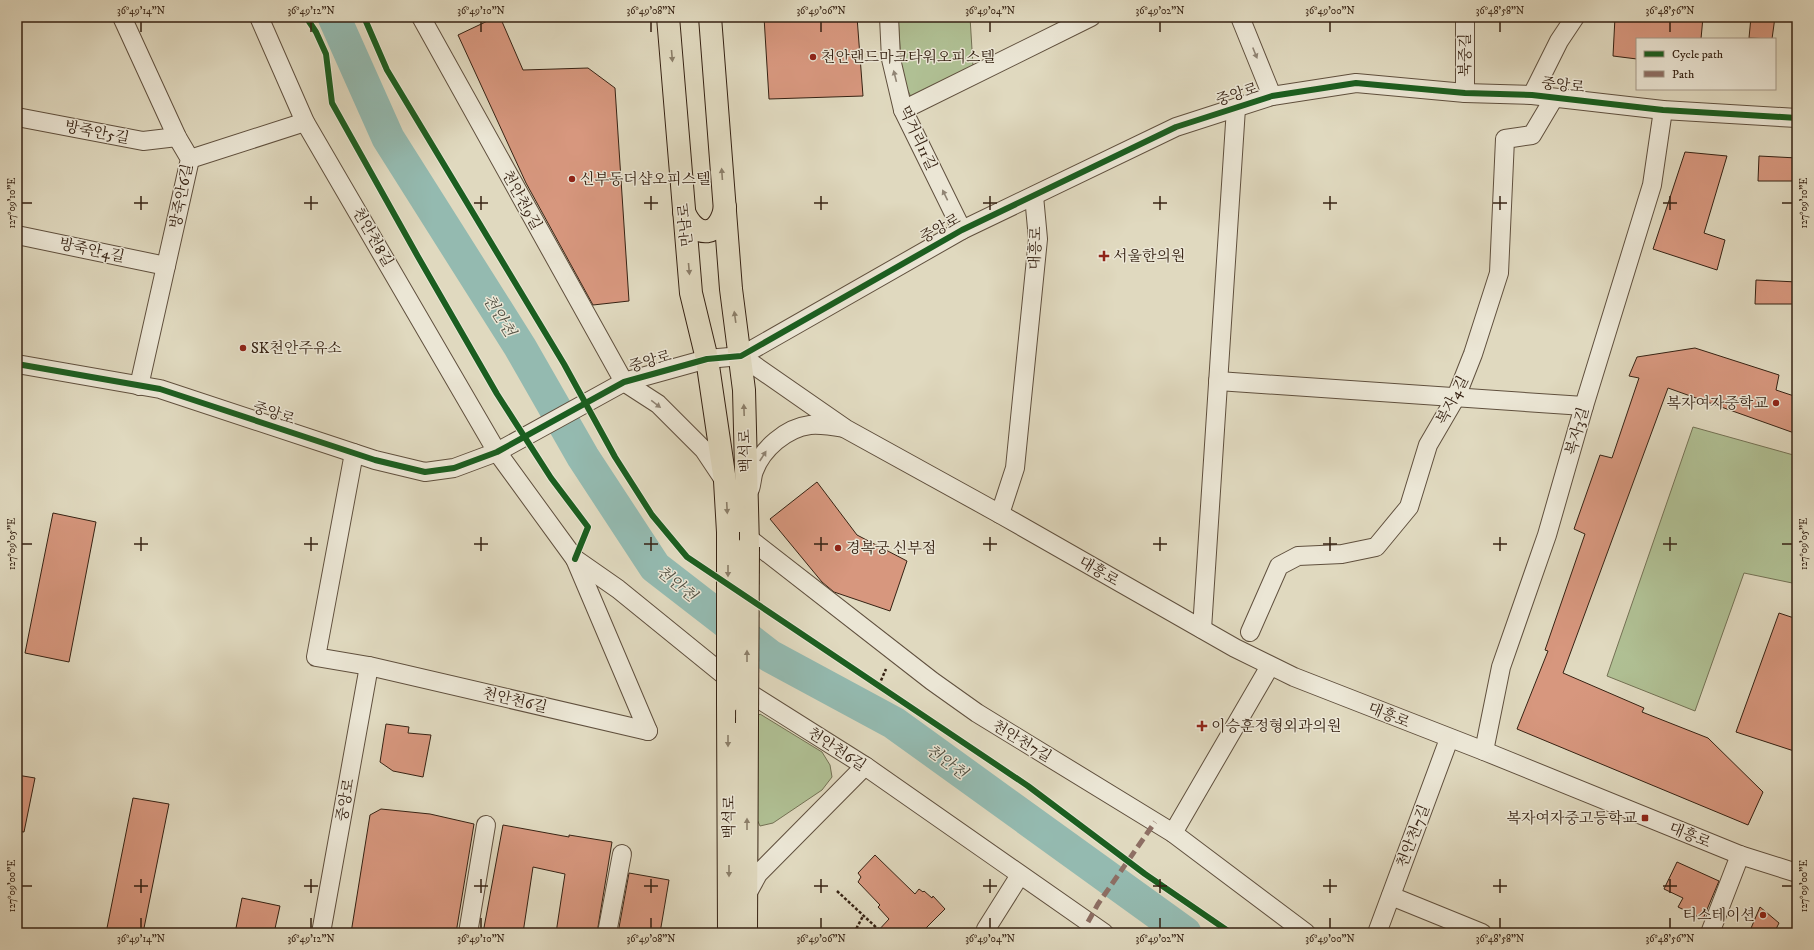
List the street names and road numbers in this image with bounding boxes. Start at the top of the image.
street label: 북중길 [1456,33,1475,77]
street label: 중앙로 [1540,74,1586,97]
street label: 중앙로 [1214,79,1261,110]
street label: 먹거리11길 [894,103,941,173]
street label: 방죽안5길 [63,117,131,148]
street label: 방죽안6길 [166,162,197,230]
street label: 천안천9길 [497,167,546,233]
street label: 만남로 [674,202,697,247]
street label: 천안천8길 [348,204,397,270]
street label: 중앙로 [917,209,964,247]
street label: 대흥로 [1025,225,1046,270]
street label: 방죽안4길 [57,234,126,267]
street label: 중앙로 [627,346,674,377]
street label: 복자4길 [1432,373,1473,428]
street label: 중앙로 [250,398,298,429]
street label: 복자3길 [1562,405,1593,457]
street label: 백석로 [735,428,756,473]
street label: 대흥로 [1075,552,1123,591]
street label: 천안천6길 [481,684,549,717]
street label: 대흥로 [1365,699,1413,733]
street label: 천안천7길 [989,716,1055,767]
street label: 천안천6길 [804,724,869,775]
street label: 중앙로 [332,777,359,823]
street label: 백석로 [720,795,739,839]
street label: 천안천7길 [1393,802,1434,870]
street label: 대흥로 [1666,819,1714,853]

